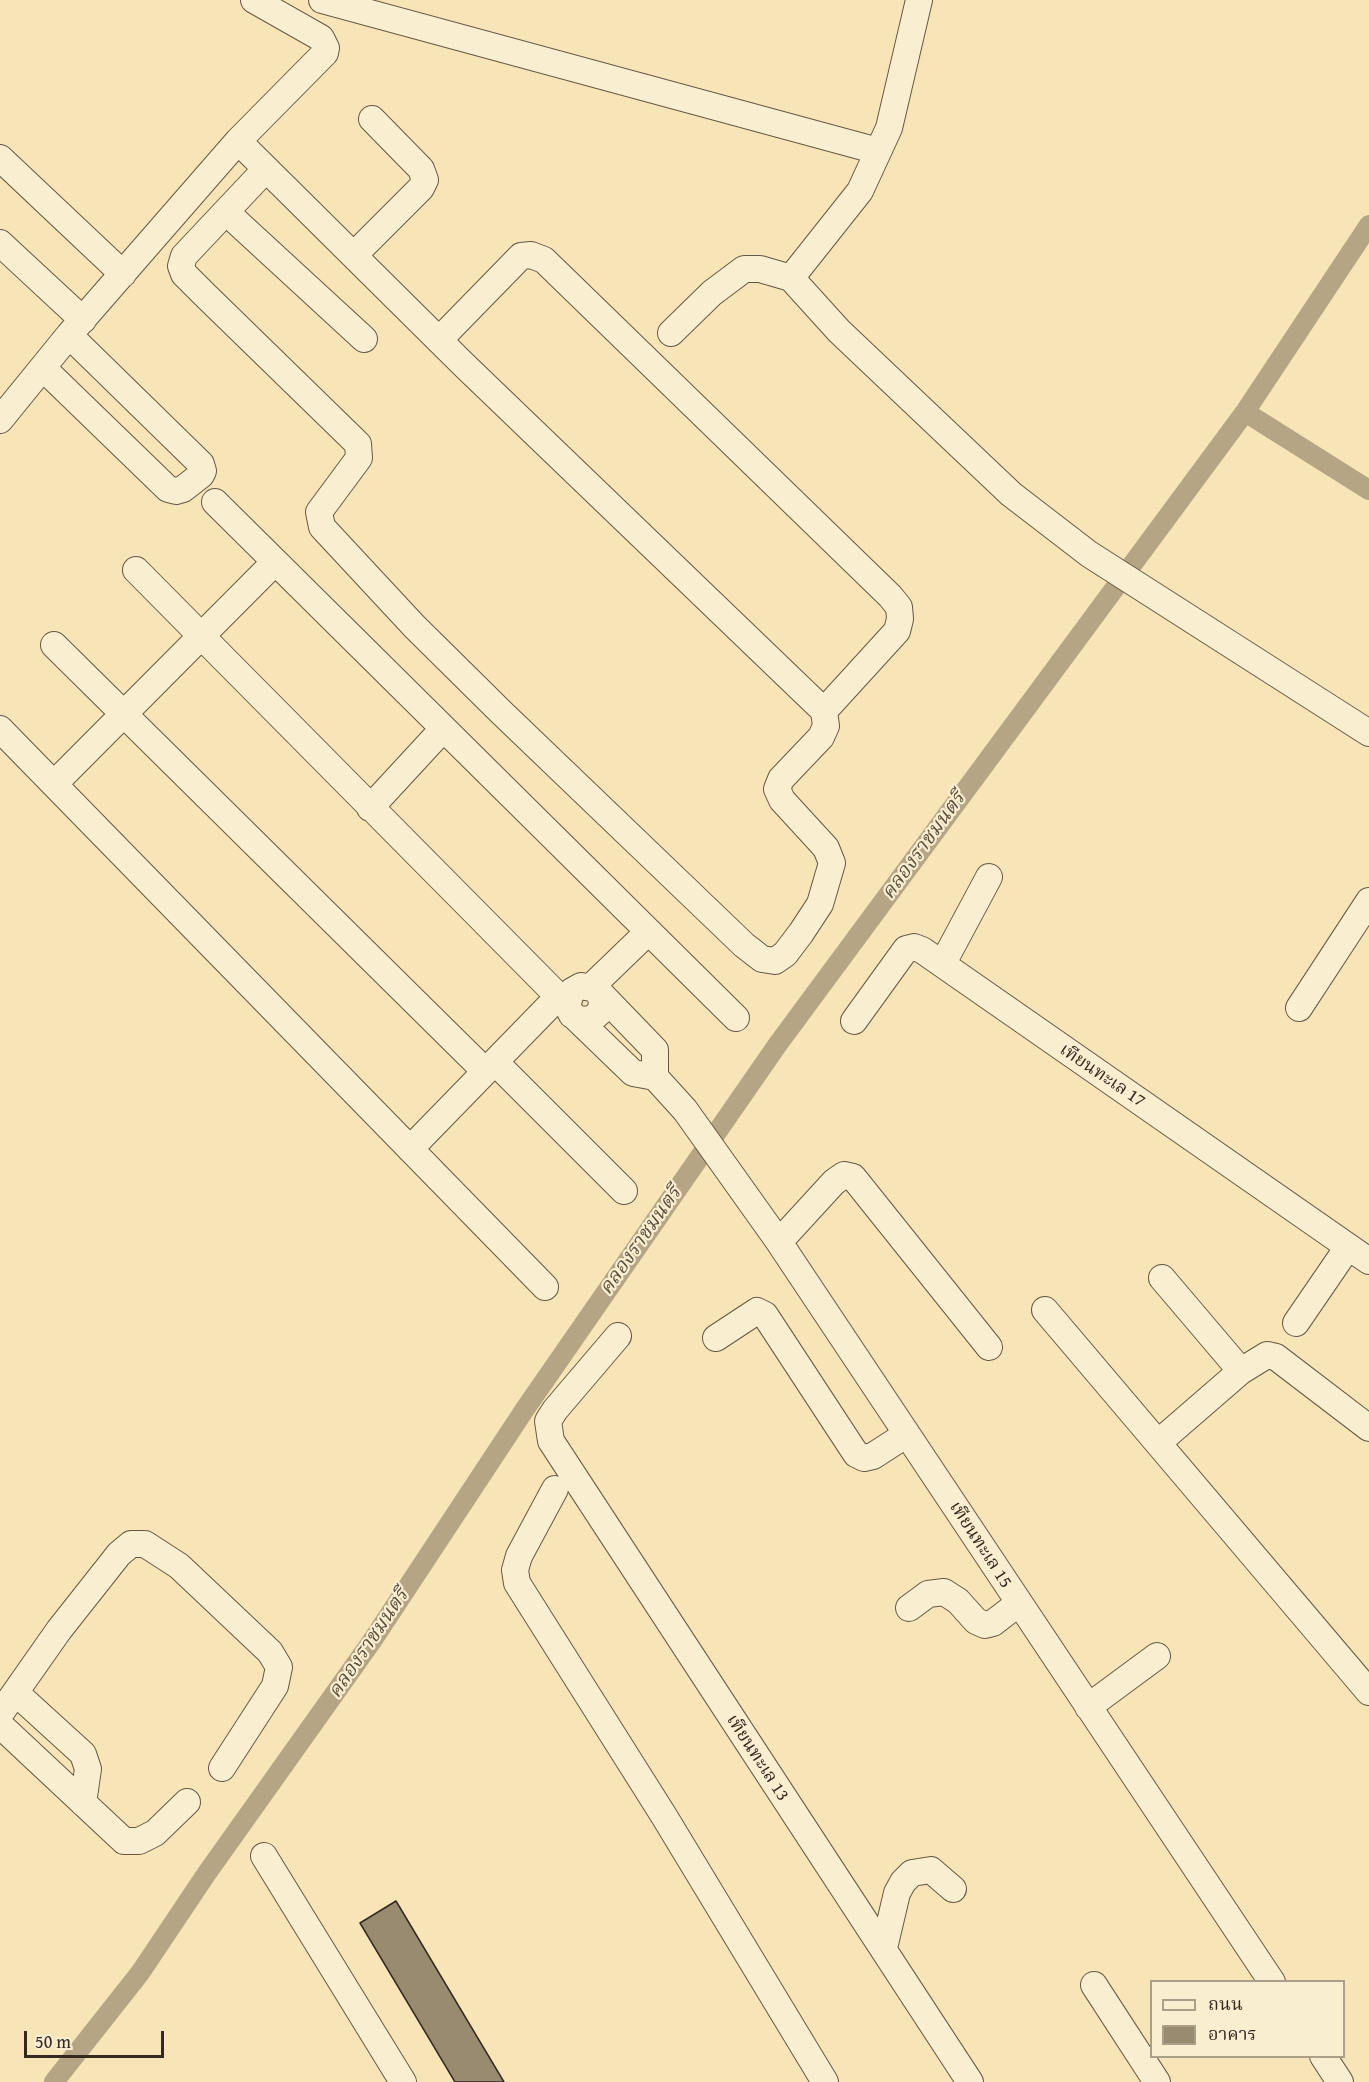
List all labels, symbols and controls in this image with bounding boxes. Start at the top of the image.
water label: คลองราชมนตรี [877,788,971,904]
street label: เทียนทะเล 17 [1055,1039,1149,1113]
water label: คลองราชมนตรี [595,1182,687,1300]
street label: เทียนทะเล 15 [944,1498,1016,1592]
water label: คลองราชมนตรี [324,1585,414,1703]
street label: เทียนทะเล 13 [721,1711,793,1805]
legend [1150,1980,1345,2058]
text: ถนน [1208,1990,1243,2017]
scale bar [27,2019,166,2057]
text: อาคาร [1208,2020,1257,2047]
text: 50 m [35,2028,71,2055]

